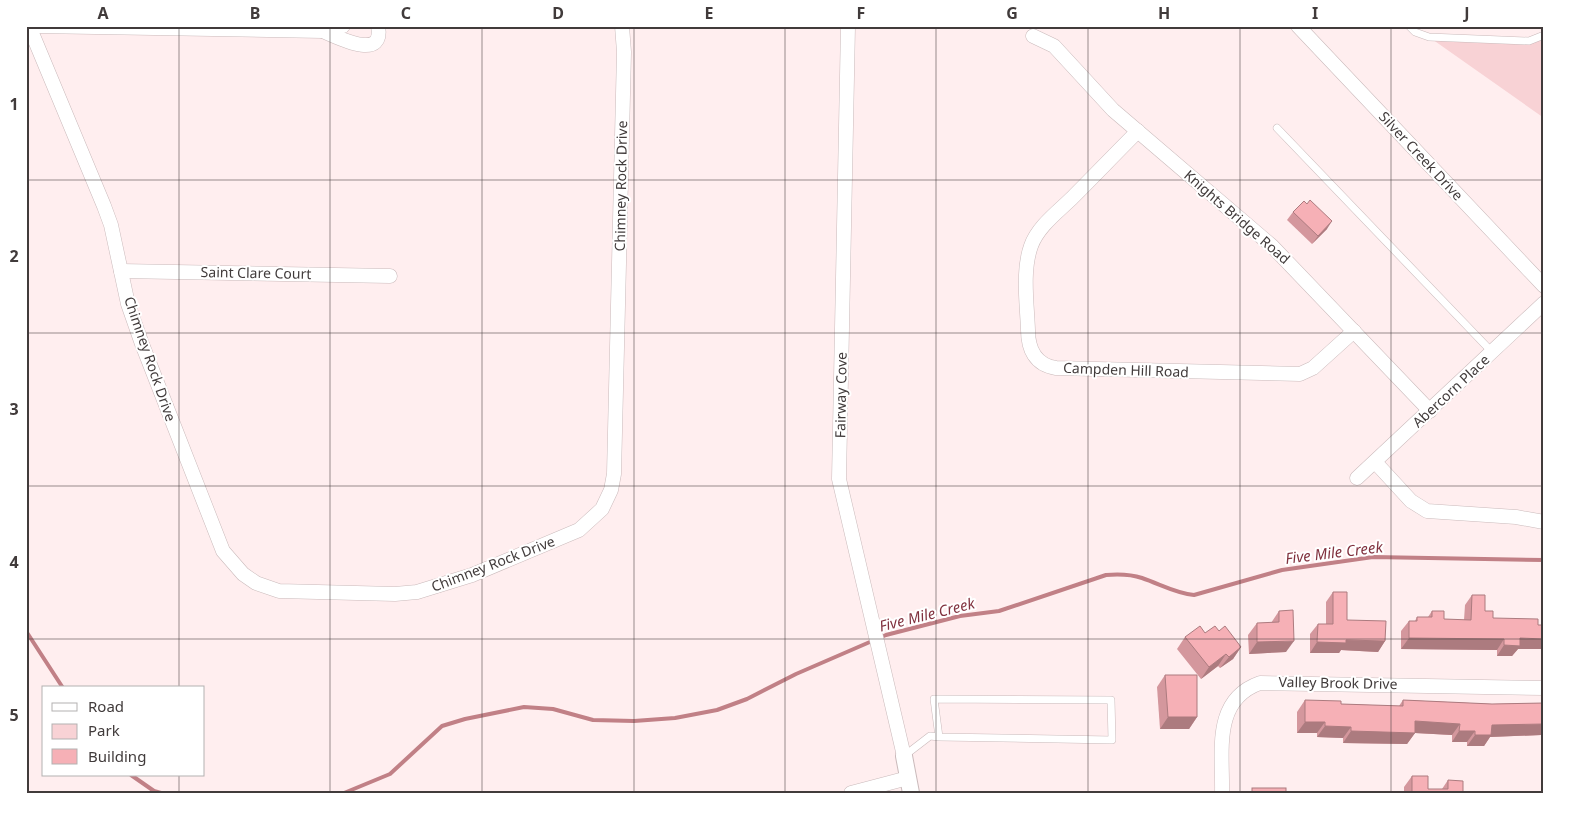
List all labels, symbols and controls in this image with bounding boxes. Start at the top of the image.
text: A [97,2,109,24]
text: B [250,2,260,24]
text: C [401,2,411,24]
text: D [552,2,564,24]
text: E [705,2,714,24]
text: F [857,2,865,24]
text: G [1006,2,1018,24]
text: H [1158,2,1170,24]
text: I [1312,2,1318,24]
text: J [1462,2,1470,24]
text: 1 [9,93,19,115]
street label: Silver Creek Drive [1375,107,1468,204]
street label: Chimney Rock Drive [610,120,631,252]
street label: Knights Bridge Road [1180,165,1294,268]
text: 2 [9,245,19,267]
street label: Saint Clare Court [201,262,311,283]
street label: Chimney Rock Drive [120,294,181,424]
street label: Abercorn Place [1408,350,1493,431]
street label: Fairway Cove [830,352,851,438]
street label: Campden Hill Road [1063,358,1189,381]
text: 3 [9,398,19,420]
street label: Chimney Rock Drive [428,531,557,596]
water label: Five Mile Creek [1284,536,1384,568]
text: 4 [9,551,19,573]
water label: Five Mile Creek [877,592,977,636]
street label: Valley Brook Drive [1278,672,1398,693]
legend [42,686,205,776]
text: Road [88,696,124,716]
text: 5 [9,704,19,726]
text: Park [88,720,120,740]
text: Building [88,746,146,766]

